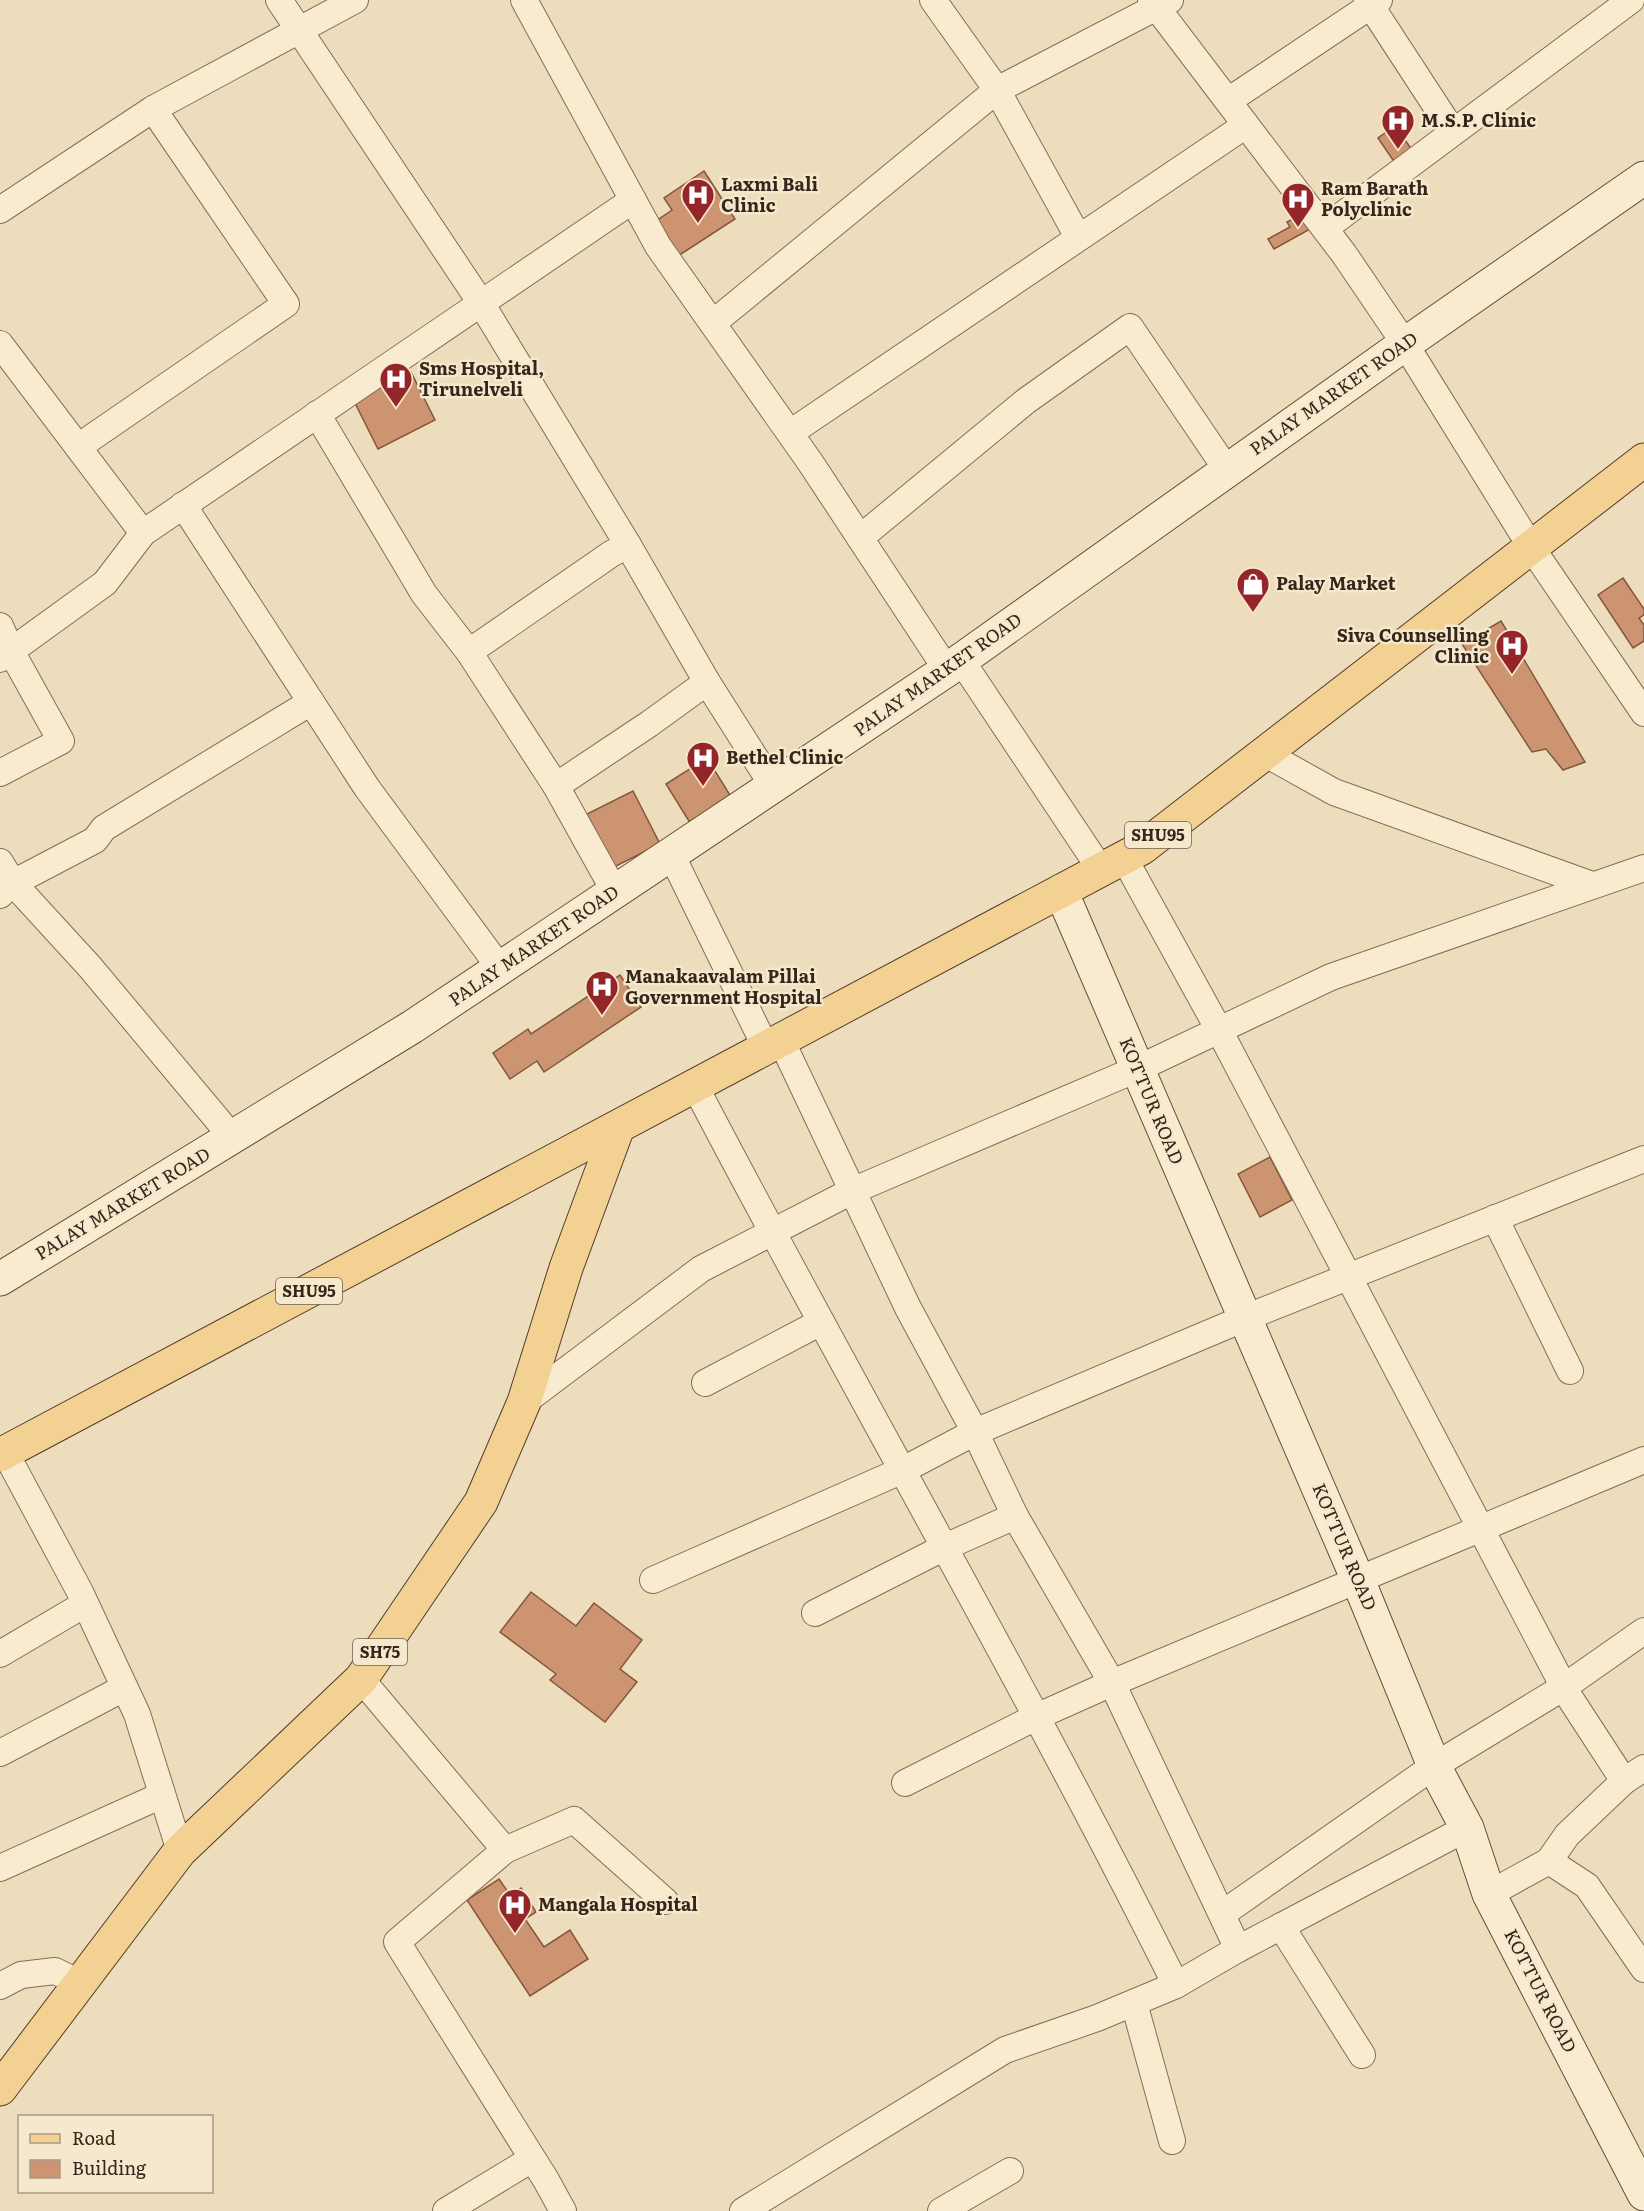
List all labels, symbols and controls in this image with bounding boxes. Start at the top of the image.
hospital icon: M.S.P. Clinic [1380,103,1416,150]
place label: M.S.P. Clinic [1421,106,1536,133]
place label: Laxmi Bali Clinic [721,170,818,218]
place label: Ram Barath Polyclinic [1321,174,1429,222]
hospital icon: Laxmi Bali Clinic [680,177,716,224]
hospital icon: Ram Barath Polyclinic [1280,181,1316,228]
street label: PALAY MARKET ROAD [1243,324,1423,461]
place label: Sms Hospital, Tirunelveli [419,354,544,402]
hospital icon: Sms Hospital, Tirunelveli [378,361,414,408]
shop icon: Palay Market [1235,566,1271,613]
place label: Palay Market [1276,569,1396,596]
street label: PALAY MARKET ROAD [847,605,1027,742]
place label: Siva Counselling Clinic [1337,621,1490,669]
hospital icon: Siva Counselling Clinic [1494,628,1530,675]
hospital icon: Bethel Clinic [685,740,721,787]
place label: Bethel Clinic [726,743,844,770]
road number: SHU95 [1125,822,1191,848]
street label: PALAY MARKET ROAD [443,878,624,1012]
place label: Manakaavalam Pillai Government Hospital [625,962,822,1010]
hospital icon: Manakaavalam Pillai Government Hospital [584,969,620,1016]
street label: KOTTUR ROAD [1113,1033,1191,1168]
street label: PALAY MARKET ROAD [30,1140,215,1266]
road number: SHU95 [276,1278,342,1304]
street label: KOTTUR ROAD [1306,1479,1384,1614]
road number: SH75 [353,1639,407,1665]
hospital icon: Mangala Hospital [497,1887,533,1934]
place label: Mangala Hospital [538,1890,698,1917]
street label: KOTTUR ROAD [1498,1924,1584,2057]
legend [18,2115,213,2193]
text: Road [72,2124,116,2151]
text: Building [72,2154,147,2181]

